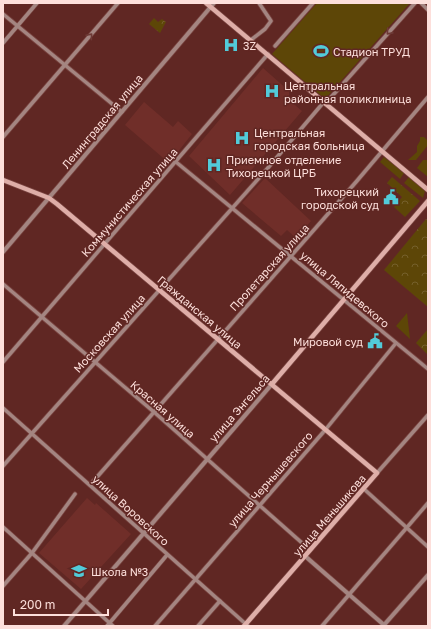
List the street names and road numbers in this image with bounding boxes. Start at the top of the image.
street label: Ленинградская улица [59,71,145,171]
street label: Коммунистическая улица [78,145,180,259]
street label: Пролетарская улица [227,221,311,313]
street label: улица Ляпидевского [298,248,392,330]
street label: Гражданская улица [155,273,245,351]
street label: Московская улица [70,291,148,375]
street label: улица Энгельса [206,372,272,444]
street label: Красная улица [128,378,198,440]
street label: улица Чернышевского [225,428,315,529]
street label: улица Меньшикова [290,471,368,559]
street label: улица Воровского [90,472,172,548]

